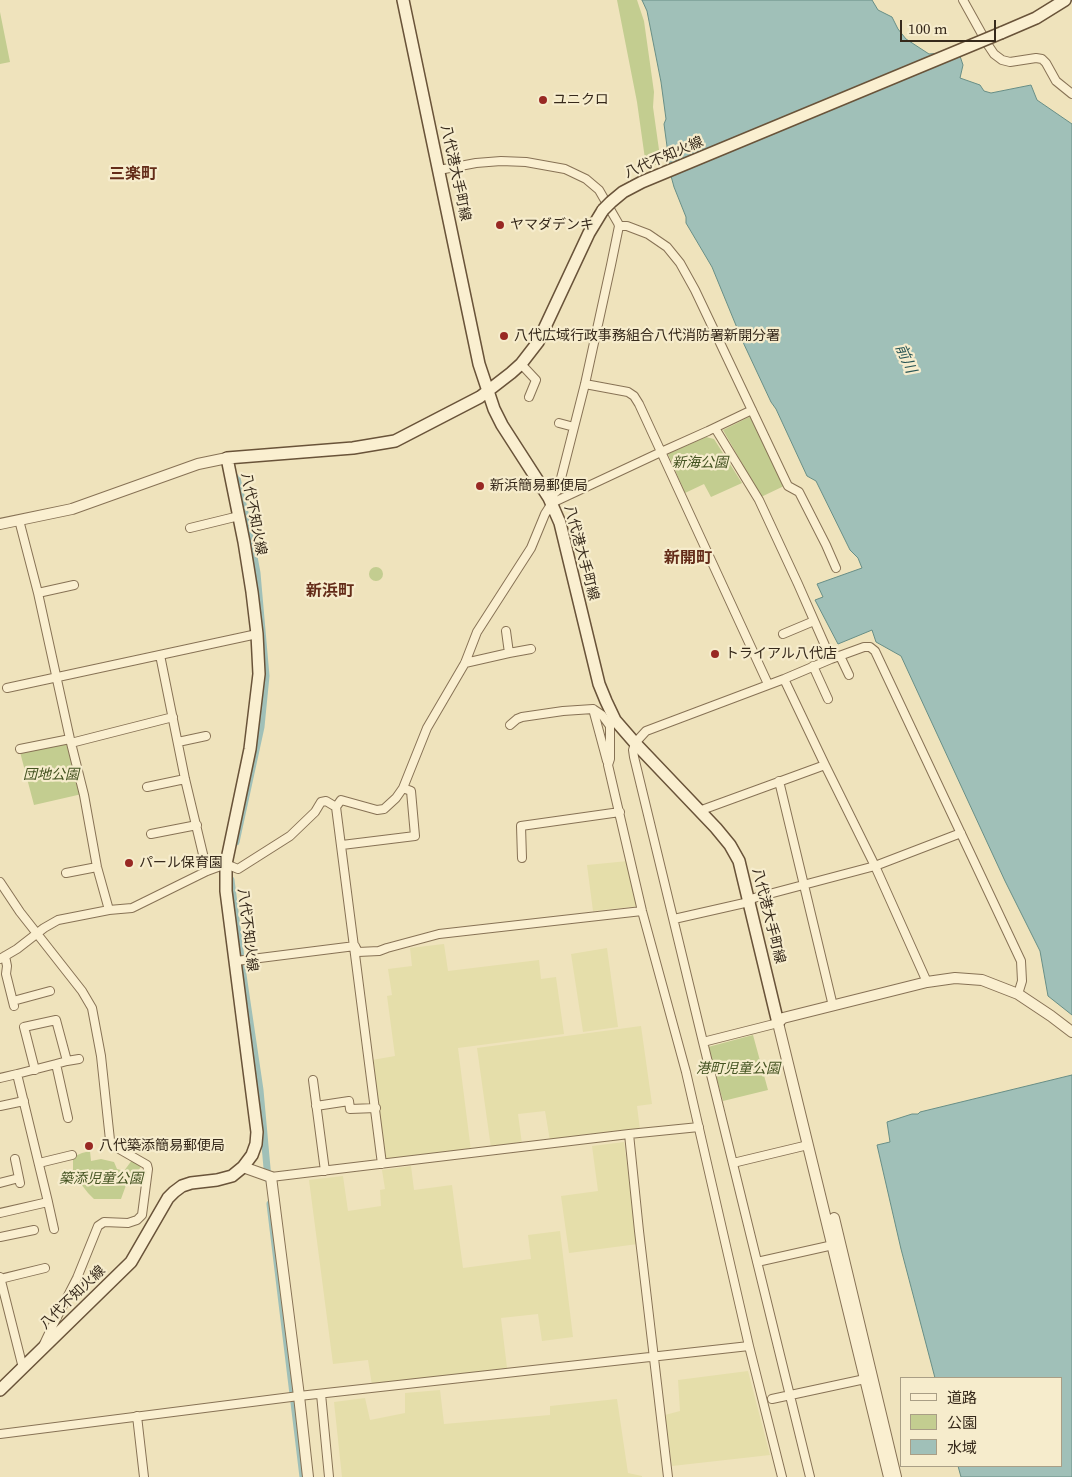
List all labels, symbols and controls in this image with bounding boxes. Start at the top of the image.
scale bar [902,10,998,42]
text: 100 m [908,18,948,39]
place label: ユニクロ [553,92,609,108]
marker: ユニクロ [537,94,549,106]
street label: 八代港大手町線 [437,123,473,223]
street label: 八代不知火線 [622,134,706,182]
district label: 三楽町 [109,165,157,185]
place label: ヤマダデンキ [510,217,594,233]
marker: ヤマダデンキ [494,219,506,231]
place label: 八代広域行政事務組合八代消防署新開分署 [514,328,780,344]
marker: 八代広域行政事務組合八代消防署新開分署 [498,330,510,342]
water label: 前川 [891,342,919,376]
park label: 新海公園 [672,455,728,471]
street label: 八代不知火線 [237,471,269,557]
place label: 新浜簡易郵便局 [490,478,588,494]
marker: 新浜簡易郵便局 [474,480,486,492]
street label: 八代港大手町線 [560,503,602,603]
district label: 新開町 [664,549,712,569]
district label: 新浜町 [306,582,354,602]
place label: トライアル八代店 [725,646,837,662]
marker: トライアル八代店 [709,648,721,660]
park label: 団地公園 [23,767,79,783]
place label: パール保育園 [139,855,223,871]
marker: パール保育園 [123,857,135,869]
street label: 八代港大手町線 [748,866,788,966]
street label: 八代不知火線 [234,887,260,973]
park label: 港町児童公園 [696,1061,780,1077]
place label: 八代築添簡易郵便局 [99,1138,225,1154]
marker: 八代築添簡易郵便局 [83,1140,95,1152]
park label: 築添児童公園 [59,1171,143,1187]
street label: 八代不知火線 [37,1263,109,1333]
legend [900,1377,1062,1467]
text: 道路 [947,1387,977,1408]
text: 公園 [947,1412,977,1433]
text: 水域 [947,1437,977,1458]

